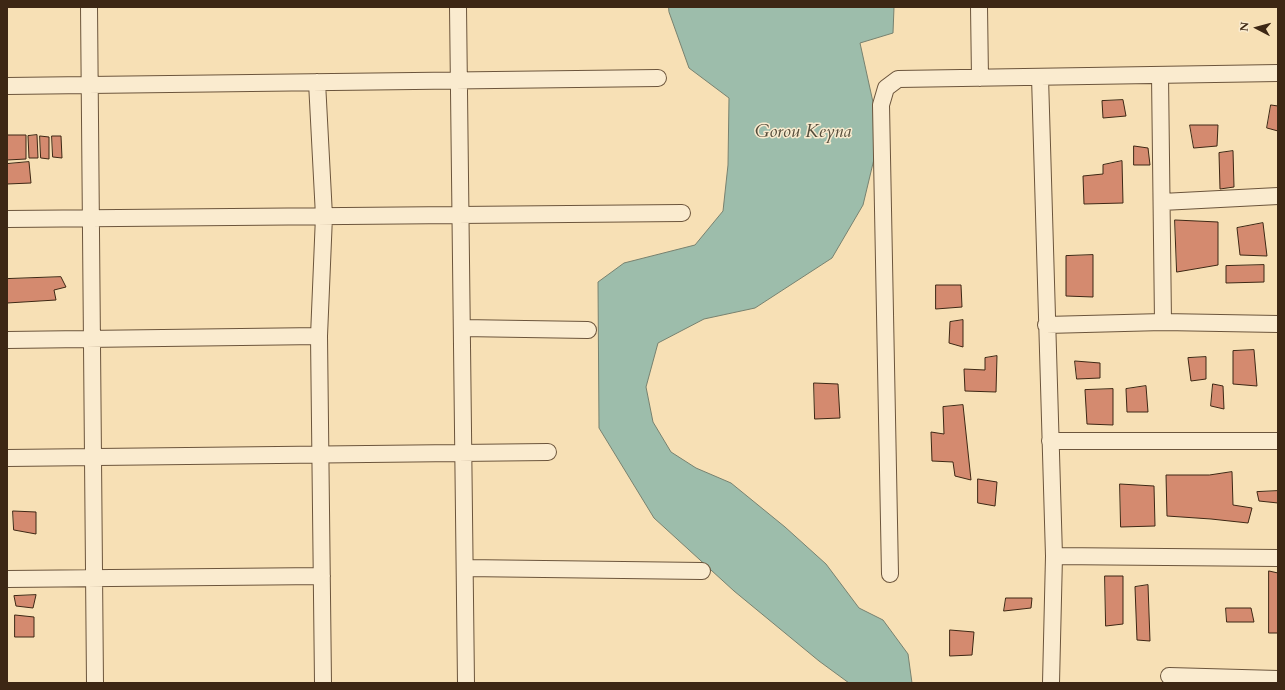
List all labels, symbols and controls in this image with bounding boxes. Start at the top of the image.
north arrow [1237,8,1277,48]
text: N [1237,21,1253,32]
water label: Gorou Keyna [755,122,851,144]

